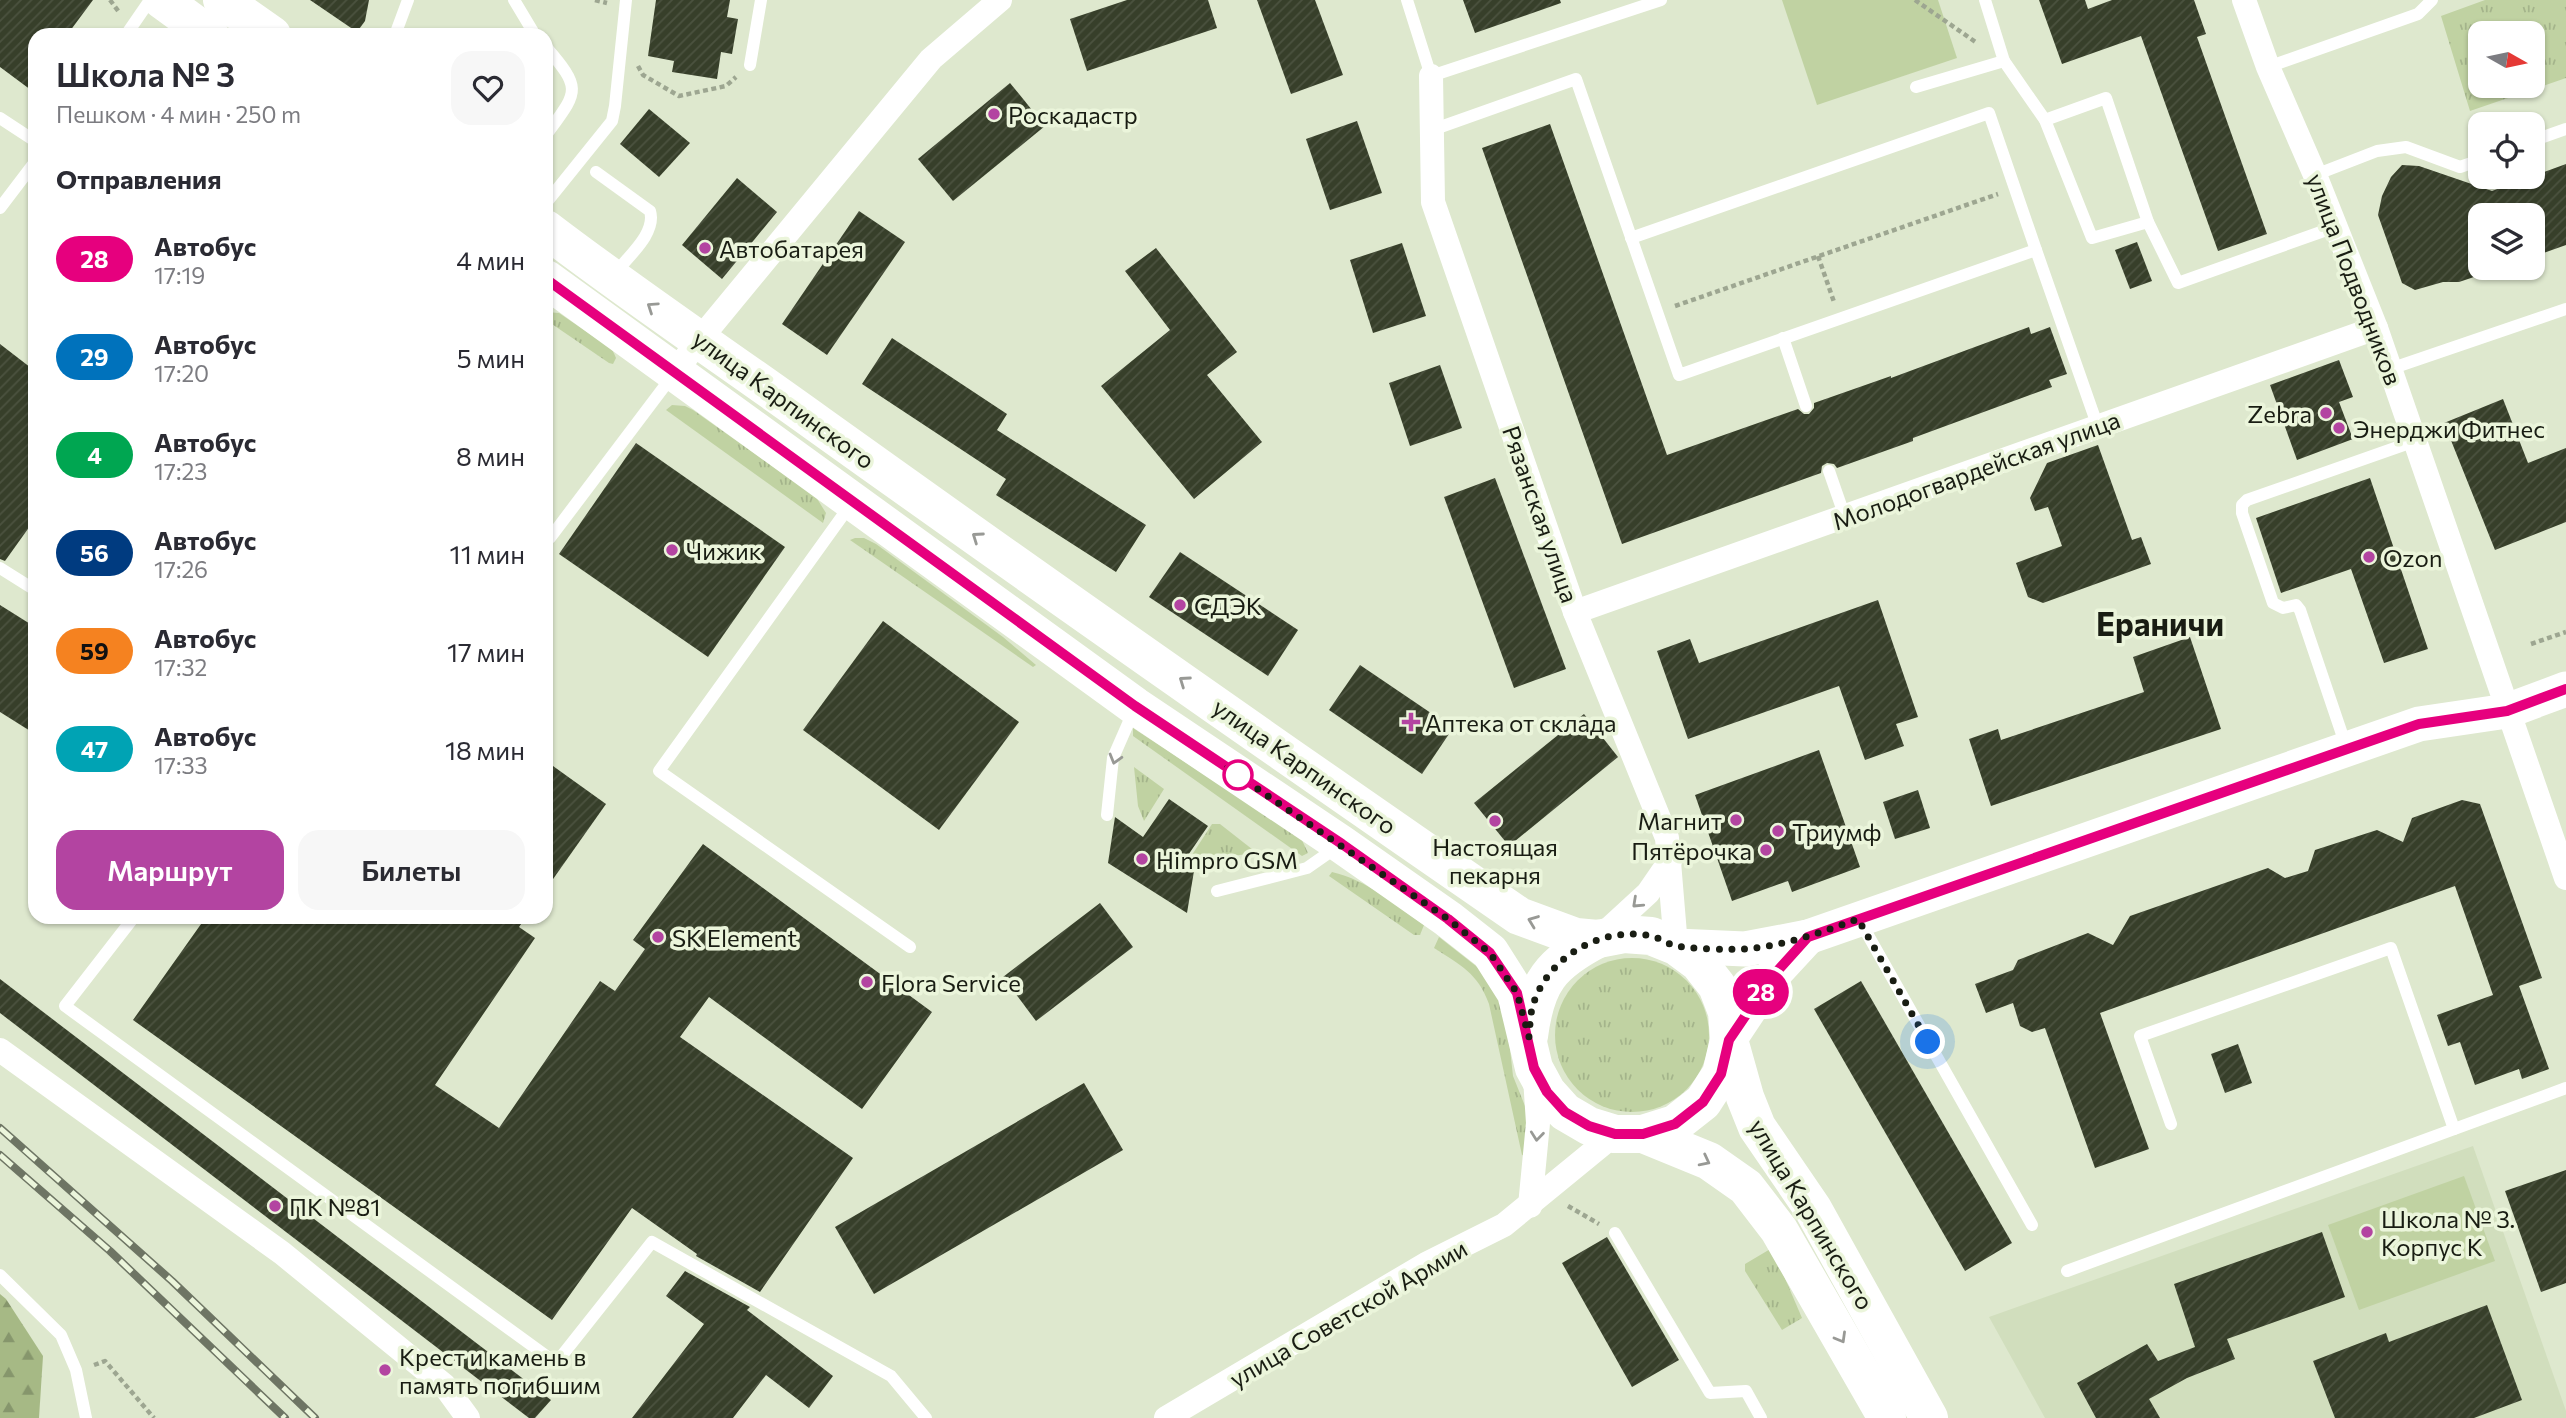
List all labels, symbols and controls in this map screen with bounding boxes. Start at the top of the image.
north arrow [2468,21,2544,98]
map controls [2468,21,2545,280]
button: heart [451,51,525,125]
text: Школа № 3 [56,53,235,94]
text: Пешком · 4 мин · 250 m [56,100,301,128]
place label: Роскадастр [1008,100,1138,129]
marker: Роскадастр [986,106,1002,122]
button: locate [2468,112,2545,189]
text: Отправления [56,163,222,194]
street label: улица Подводников [2301,169,2409,389]
button: layers [2468,203,2545,280]
text: Автобус [154,230,256,261]
place label: Автобатарея [719,234,864,263]
marker: Автобатарея [697,240,713,256]
text: 28 [80,244,109,273]
text: 4 мин [456,244,525,275]
text: 17:19 [154,261,205,289]
one-way arrow [647,302,660,315]
street label: улица Карпинского [688,323,880,475]
text: Автобус [154,328,256,359]
text: 29 [80,342,109,371]
text: 5 мин [457,342,525,373]
text: 17:20 [154,359,209,387]
place label: Zebra [2247,399,2312,428]
street label: Молодогвардейская улица [1828,404,2124,536]
marker: Zebra [2318,405,2334,421]
place label: Энерджи Фитнес [2353,414,2545,443]
marker: Энерджи Фитнес [2331,420,2347,436]
street label: Рязанская улица [1497,422,1585,606]
text: Автобус [154,426,256,457]
text: 4 [87,440,102,469]
text: 8 мин [456,440,525,471]
text: 17:23 [154,457,207,485]
text: Автобус [154,524,256,555]
one-way arrow [972,532,985,545]
place label: Чижик [686,536,762,565]
text: 56 [80,538,109,567]
text: 11 мин [450,538,525,569]
marker: Чижик [664,542,680,558]
place label: Ozon [2383,543,2443,572]
marker: Ozon [2361,549,2377,565]
text: 17:26 [154,555,208,583]
place label: СДЭК [1194,591,1262,620]
marker: СДЭК [1172,597,1188,613]
district label: Ераничи [2096,603,2224,643]
text: Автобус [154,622,256,653]
text: 59 [80,636,109,665]
text: 17 мин [447,636,525,667]
text: 17:32 [154,653,207,681]
one-way arrow [1179,677,1192,689]
street label: улица Карпинского [1208,692,1402,840]
place label: Аптека от склада [1425,708,1616,737]
marker: Аптека от склада [1403,714,1419,730]
text: Автобус [154,720,256,751]
text: 47 [81,734,108,763]
text: 18 мин [445,734,525,765]
text: 17:33 [154,751,208,779]
one-way arrow [1108,753,1123,765]
unlabelled marker [1223,760,1253,790]
place label: Магнит [1638,806,1722,835]
marker: Магнит [1728,812,1744,828]
marker: Настоящая пекарня [1487,813,1503,829]
place label: Триумф [1792,817,1881,846]
marker: Триумф [1770,823,1786,839]
button: Маршрут [56,830,284,910]
button: Билеты [298,830,525,910]
place label: Настоящая пекарня [1432,832,1558,889]
place label: Пятёрочка [1631,836,1752,865]
marker: Пятёрочка [1758,842,1774,858]
place label: Himpro GSM [1156,845,1298,874]
marker: Himpro GSM [1134,851,1150,867]
one-way arrow [1632,894,1645,907]
one-way arrow [1527,915,1539,929]
place label: SK Element [672,923,797,952]
marker: SK Element [650,929,666,945]
place label: Flora Service [881,968,1021,997]
line badge: 28 [1730,969,1792,1015]
marker: Flora Service [859,974,875,990]
text: 28 [1747,977,1775,1006]
your location [1910,1024,1945,1059]
street label: улица Карпинского [1744,1113,1880,1315]
one-way arrow [1529,1130,1544,1142]
one-way arrow [1698,1152,1711,1166]
place label: ПК №81 [289,1192,381,1221]
marker: ПК №81 [267,1198,283,1214]
place label: Школа № 3. Корпус К [2381,1204,2515,1261]
marker: Школа № 3. Корпус К [2359,1224,2375,1240]
street label: улица Советской Армии [1224,1233,1472,1393]
one-way arrow [1833,1331,1846,1344]
place label: Крест и камень в память погибшим [399,1342,601,1399]
marker: Крест и камень в память погибшим [377,1362,393,1378]

